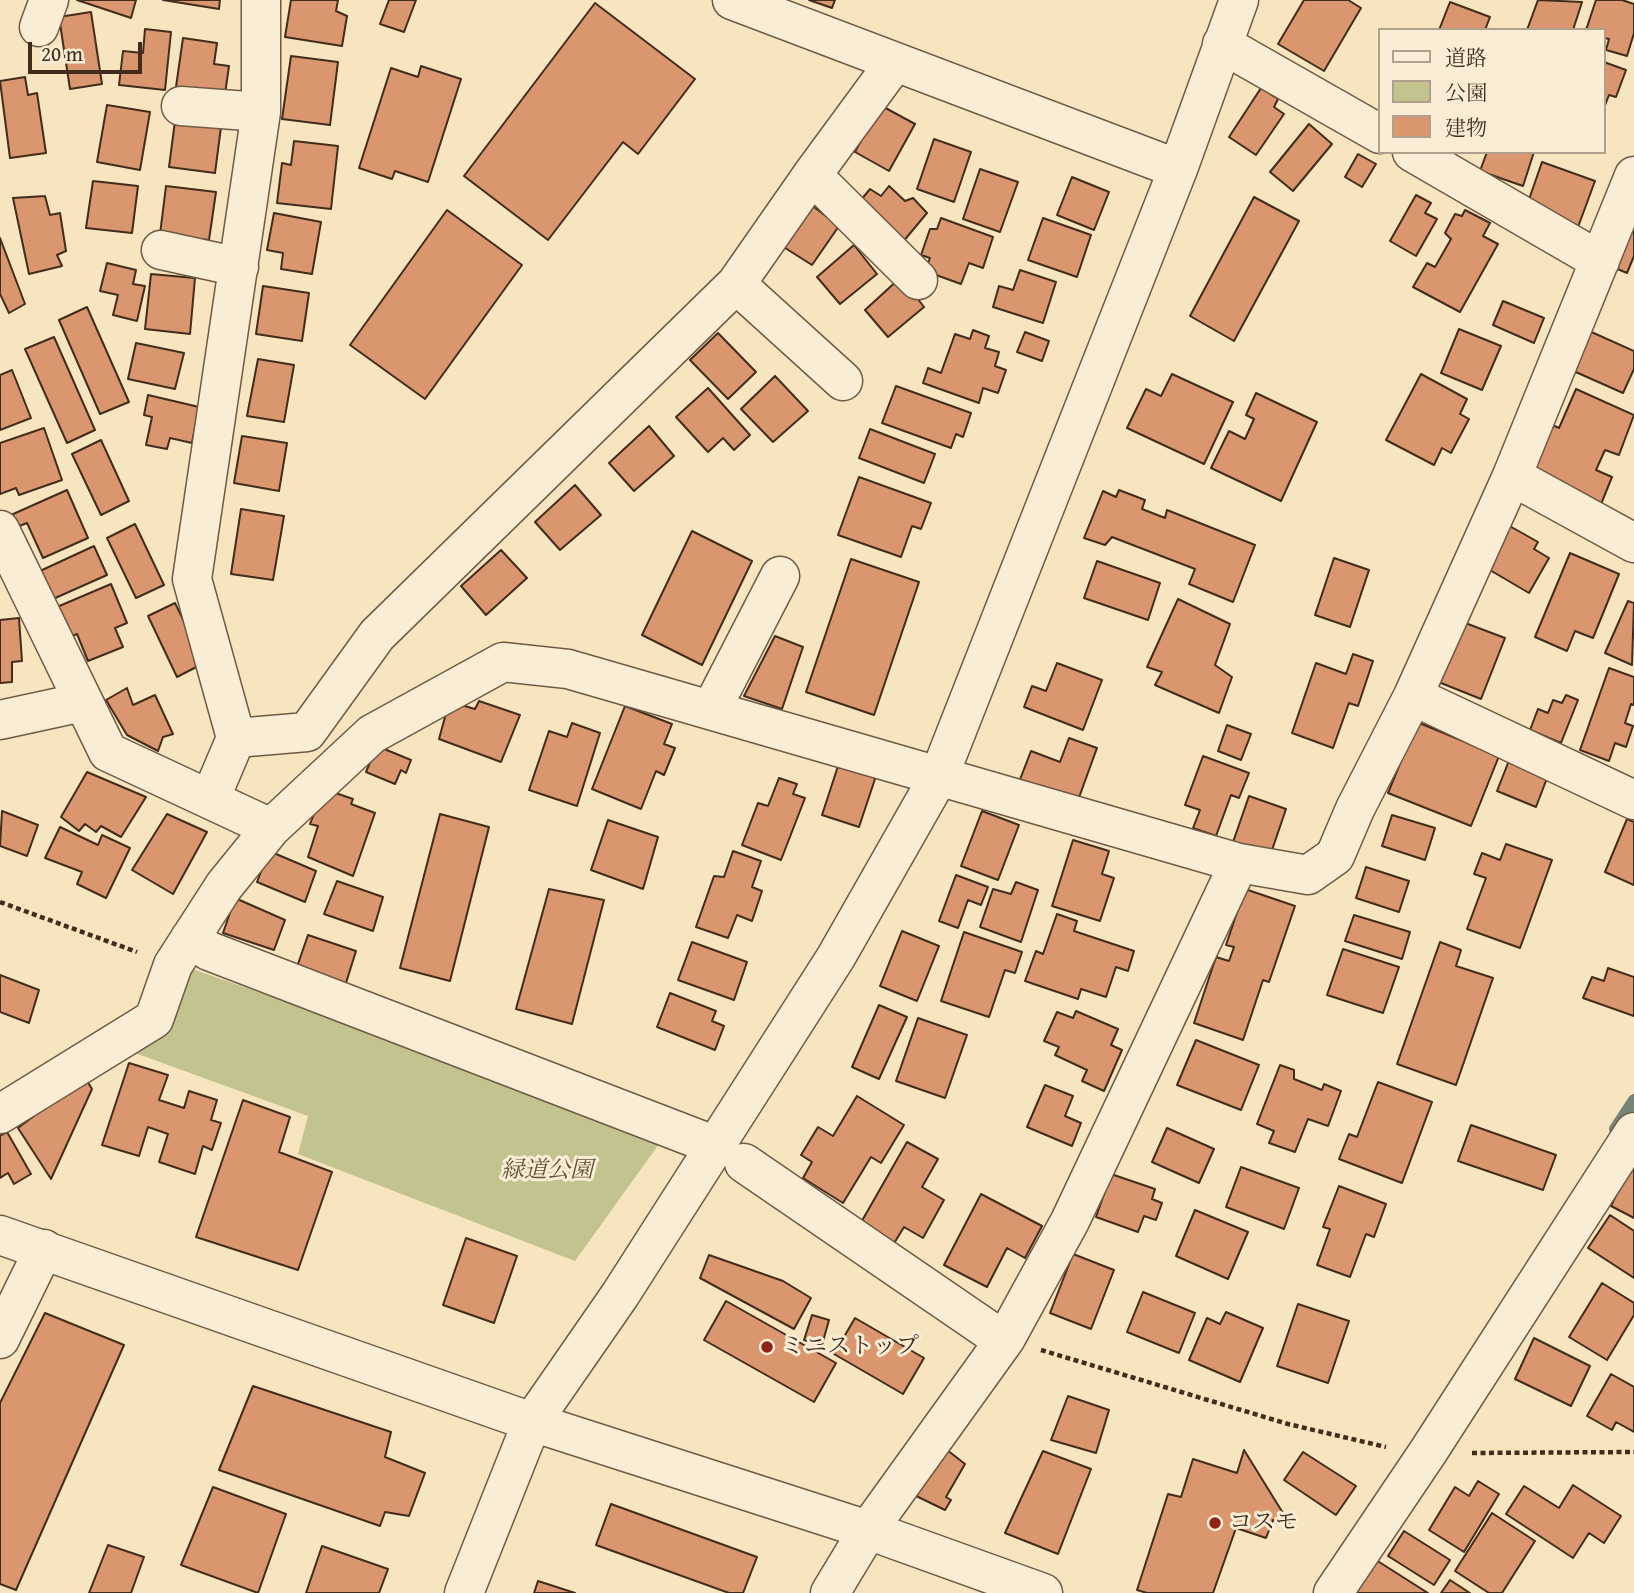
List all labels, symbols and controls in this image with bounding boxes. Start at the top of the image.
scale bar [32,28,145,72]
legend [1378,28,1606,154]
text: 20 m [41,38,83,69]
text: 道路 [1445,42,1487,73]
text: 公園 [1445,77,1487,108]
text: 建物 [1445,112,1487,143]
park label: 緑道公園 [501,1157,593,1185]
place label: ミニストップ [781,1333,919,1361]
marker: ミニストップ [759,1339,775,1355]
place label: コスモ [1229,1509,1298,1537]
marker: コスモ [1207,1515,1223,1531]

